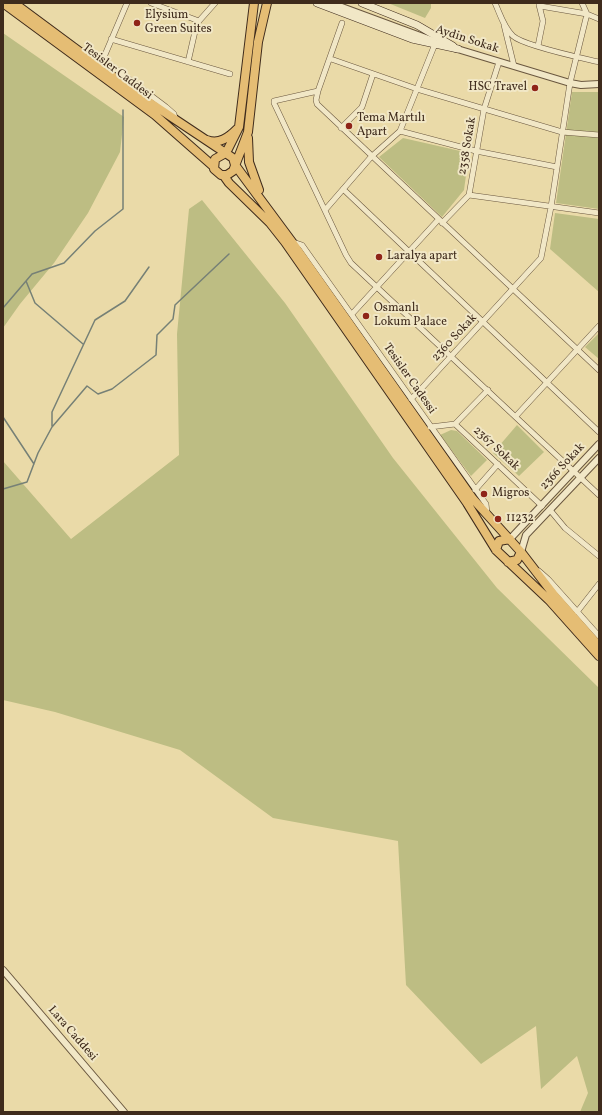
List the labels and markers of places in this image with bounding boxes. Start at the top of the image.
place label: Elysium Green Suites [145,9,212,37]
marker: Elysium Green Suites [132,18,142,28]
place label: HSC Travel [468,81,527,95]
marker: HSC Travel [530,83,540,93]
place label: Tema Martılı Apart [357,112,425,140]
marker: Tema Martılı Apart [344,121,354,131]
place label: Laralya apart [387,250,457,264]
marker: Laralya apart [374,252,384,262]
place label: Osmanlı Lokum Palace [374,302,447,330]
marker: Osmanlı Lokum Palace [361,311,371,321]
place label: Migros [492,487,529,501]
marker: Migros [479,489,489,499]
place label: 11232 [506,512,534,526]
marker: 11232 [493,514,503,524]

